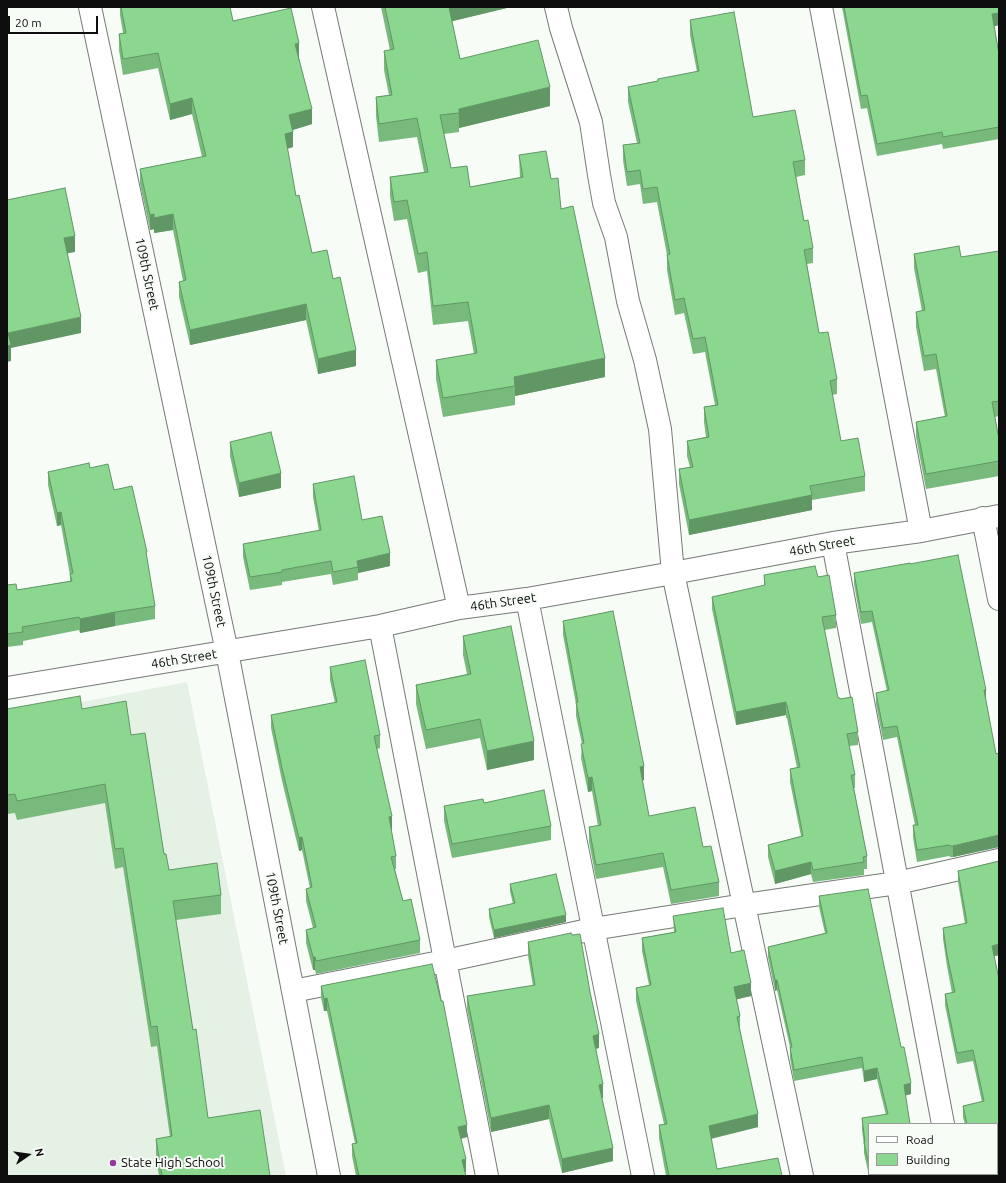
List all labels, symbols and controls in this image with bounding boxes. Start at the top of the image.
scale bar [10,8,100,34]
text: 20 m [15,16,42,29]
street label: 109th Street [132,236,162,312]
street label: 46th Street [788,533,856,559]
street label: 109th Street [199,553,229,629]
street label: 46th Street [469,590,537,614]
street label: 46th Street [150,646,218,672]
street label: 109th Street [262,870,292,946]
legend [868,1123,998,1175]
text: Road [906,1133,934,1146]
north arrow [8,1135,48,1175]
text: N [33,1147,46,1158]
text: Building [906,1153,950,1166]
place label: State High School [121,1155,224,1171]
marker: State High School [108,1158,118,1168]

